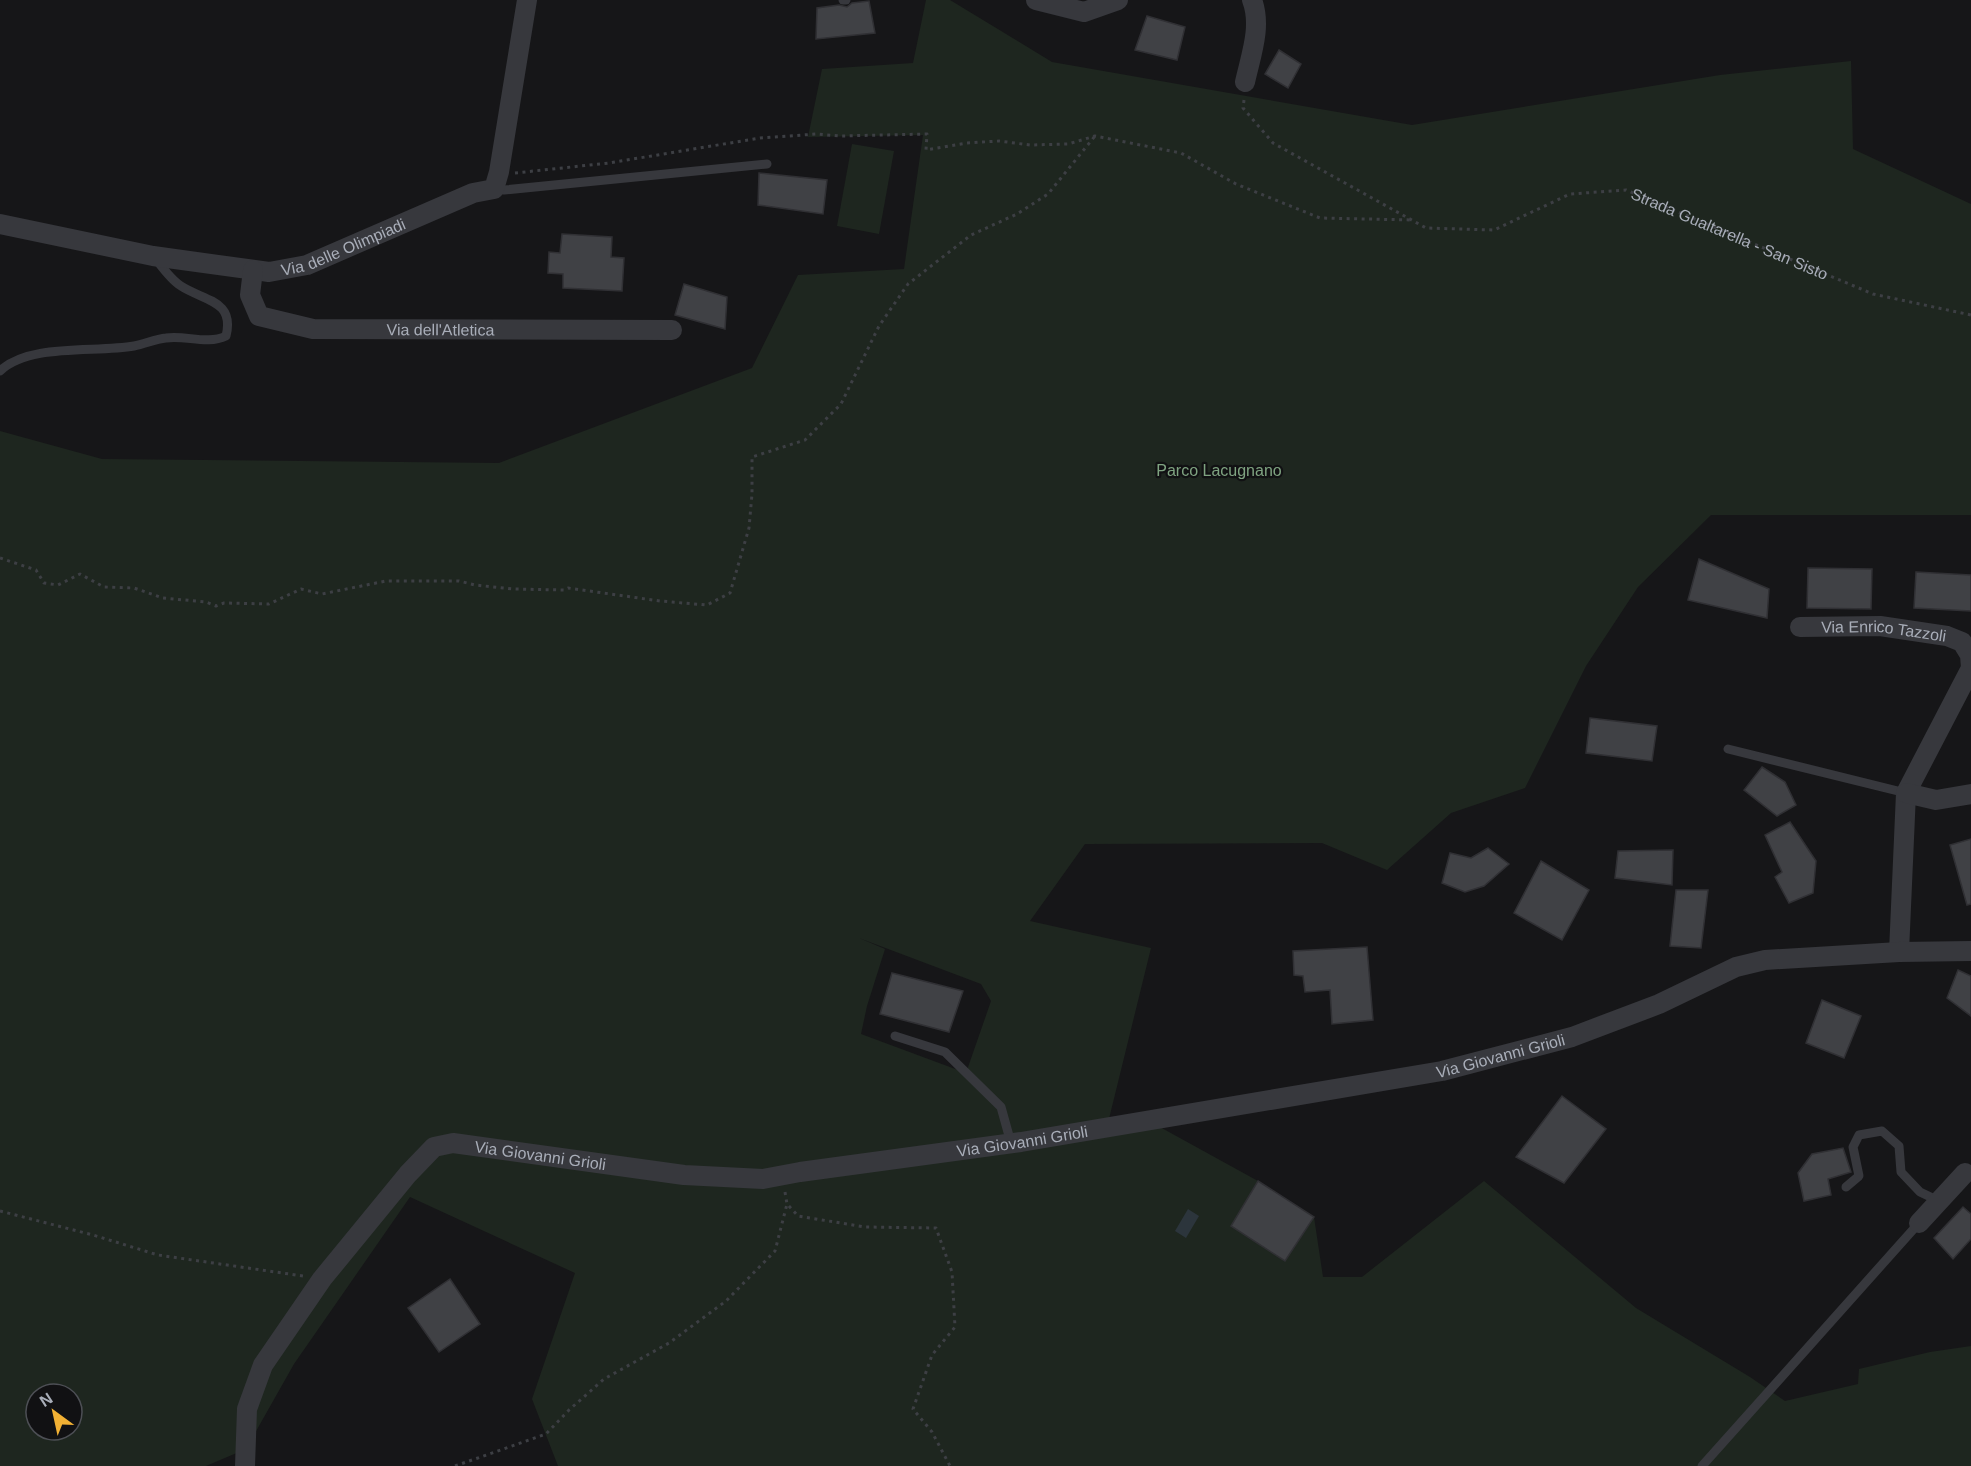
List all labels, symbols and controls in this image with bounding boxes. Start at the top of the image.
street label: Strada Gualtarella - San Sisto [1629,185,1831,283]
street label: Via delle Olimpiadi [280,215,408,278]
street label: Via dell'Atletica [386,321,494,338]
park label: Parco Lacugnano [1156,462,1282,479]
street label: Via Enrico Tazzoli [1821,617,1947,644]
street label: Via Giovanni Grioli [1435,1031,1567,1080]
street label: Via Giovanni Grioli [956,1122,1089,1159]
street label: Via Giovanni Grioli [474,1138,607,1173]
north arrow [24,1382,84,1442]
text: N [37,1390,56,1410]

